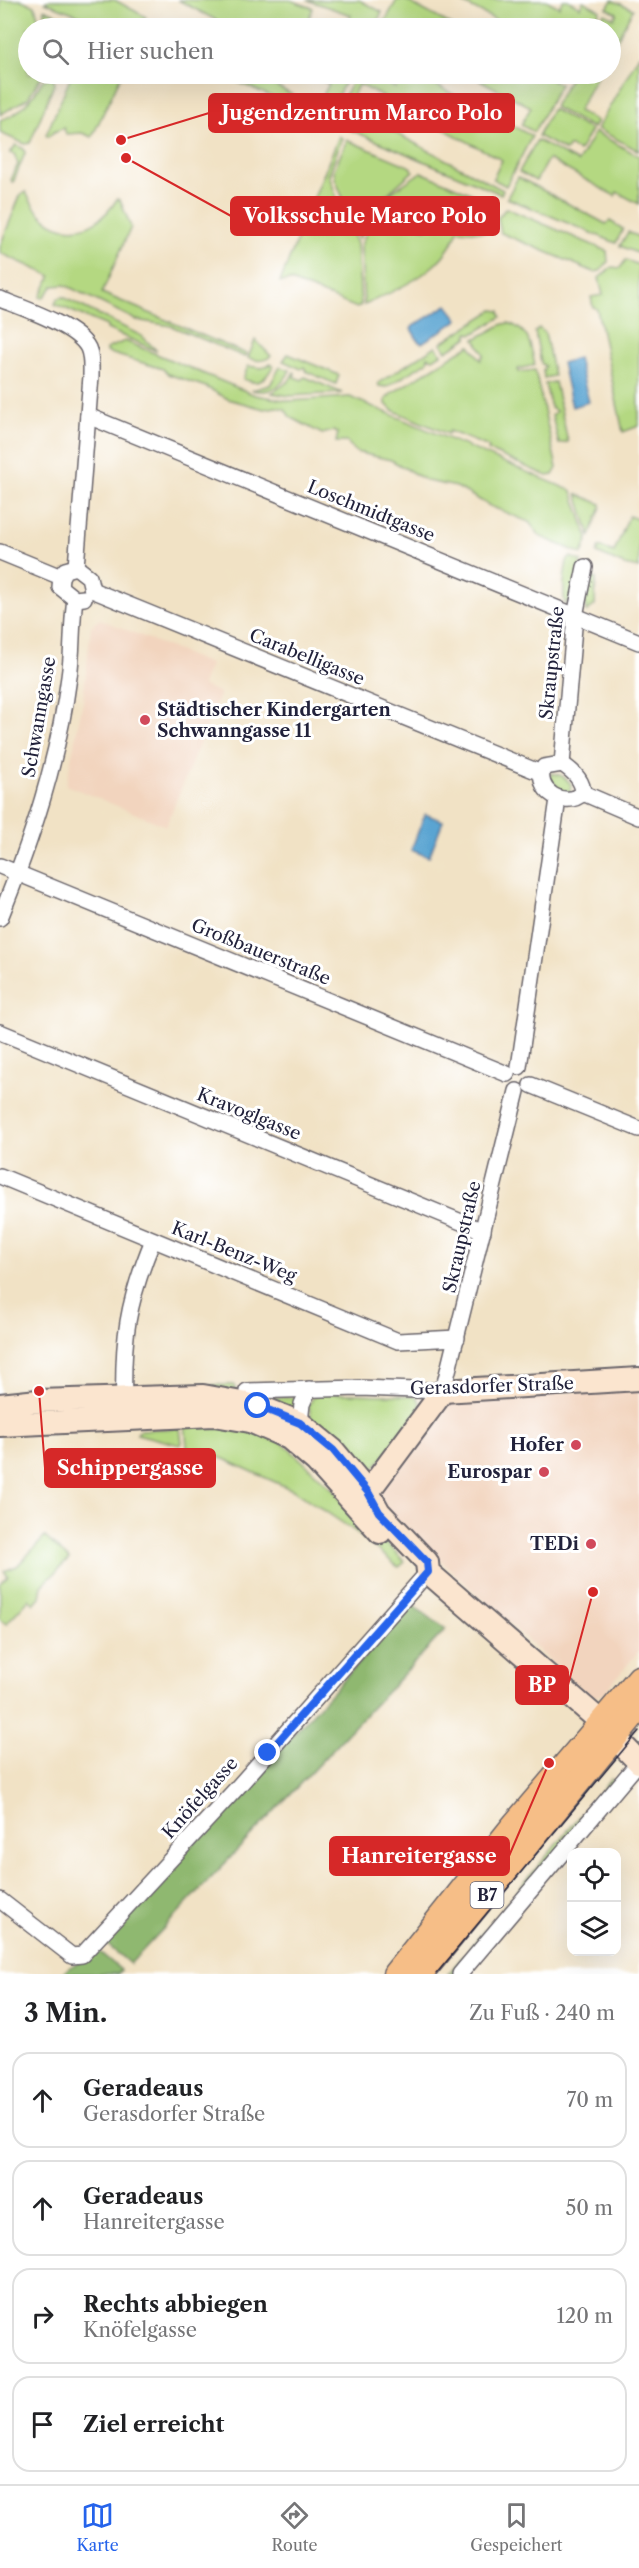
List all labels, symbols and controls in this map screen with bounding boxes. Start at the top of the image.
search box [18,18,621,84]
icon: search [39,35,72,68]
text: Hier suchen [87,38,214,65]
callout: Jugendzentrum Marco Polo [209,94,514,132]
text: Jugendzentrum Marco Polo [218,101,502,125]
callout: Volksschule Marco Polo [231,197,499,235]
text: Volksschule Marco Polo [242,204,487,228]
street label: Loschmidtgasse [304,475,438,547]
street label: Skraupstraße [535,605,569,721]
street label: Carabelligasse [246,624,368,690]
street label: Schwanngasse [18,655,60,779]
place label: Städtischer Kindergarten Schwanngasse 11 [157,699,391,742]
marker: Städtischer Kindergarten Schwanngasse 11 [138,713,152,727]
street label: Großbauerstraße [188,914,334,990]
street label: Kravoglgasse [194,1083,304,1145]
street label: Skraupstraße [438,1179,486,1295]
street label: Karl-Benz-Weg [168,1217,300,1287]
street label: Gerasdorfer Straße [410,1372,574,1400]
route start [244,1392,270,1418]
place label: Hofer [510,1434,564,1456]
marker: Hofer [569,1438,583,1452]
callout: Schippergasse [45,1449,215,1487]
text: Schippergasse [57,1456,203,1480]
place label: Eurospar [447,1461,532,1483]
marker: Eurospar [537,1465,551,1479]
place label: TEDi [530,1533,580,1555]
marker: TEDi [584,1537,598,1551]
callout: BP [516,1666,568,1704]
text: BP [528,1673,557,1697]
route end [254,1739,280,1765]
street label: Knöfelgasse [158,1753,242,1843]
callout: Hanreitergasse [330,1837,509,1875]
text: Hanreitergasse [341,1844,497,1868]
map controls [567,1848,621,1956]
button: locate [567,1848,621,1902]
road number: B7 [470,1882,504,1908]
button: layers [567,1902,621,1956]
text: 3 Min. [24,1997,107,2029]
text: Zu Fuß · 240 m [469,2001,615,2025]
text: Geradeaus [83,2075,203,2102]
icon: ahead [26,2084,59,2117]
text: 70 m [567,2088,613,2112]
text: Gerasdorfer Straße [83,2102,265,2126]
text: Geradeaus [83,2183,203,2210]
icon: ahead [26,2192,59,2225]
text: 50 m [566,2196,613,2220]
text: Hanreitergasse [83,2210,225,2234]
text: Rechts abbiegen [83,2291,268,2318]
icon: right [26,2300,59,2333]
text: 120 m [556,2304,613,2328]
text: Knöfelgasse [83,2318,197,2342]
icon: arrive [26,2408,59,2441]
text: Ziel erreicht [83,2411,224,2438]
tab: Karte [76,2499,119,2555]
tab: Route [272,2499,317,2555]
tab: Gespeichert [470,2499,563,2555]

